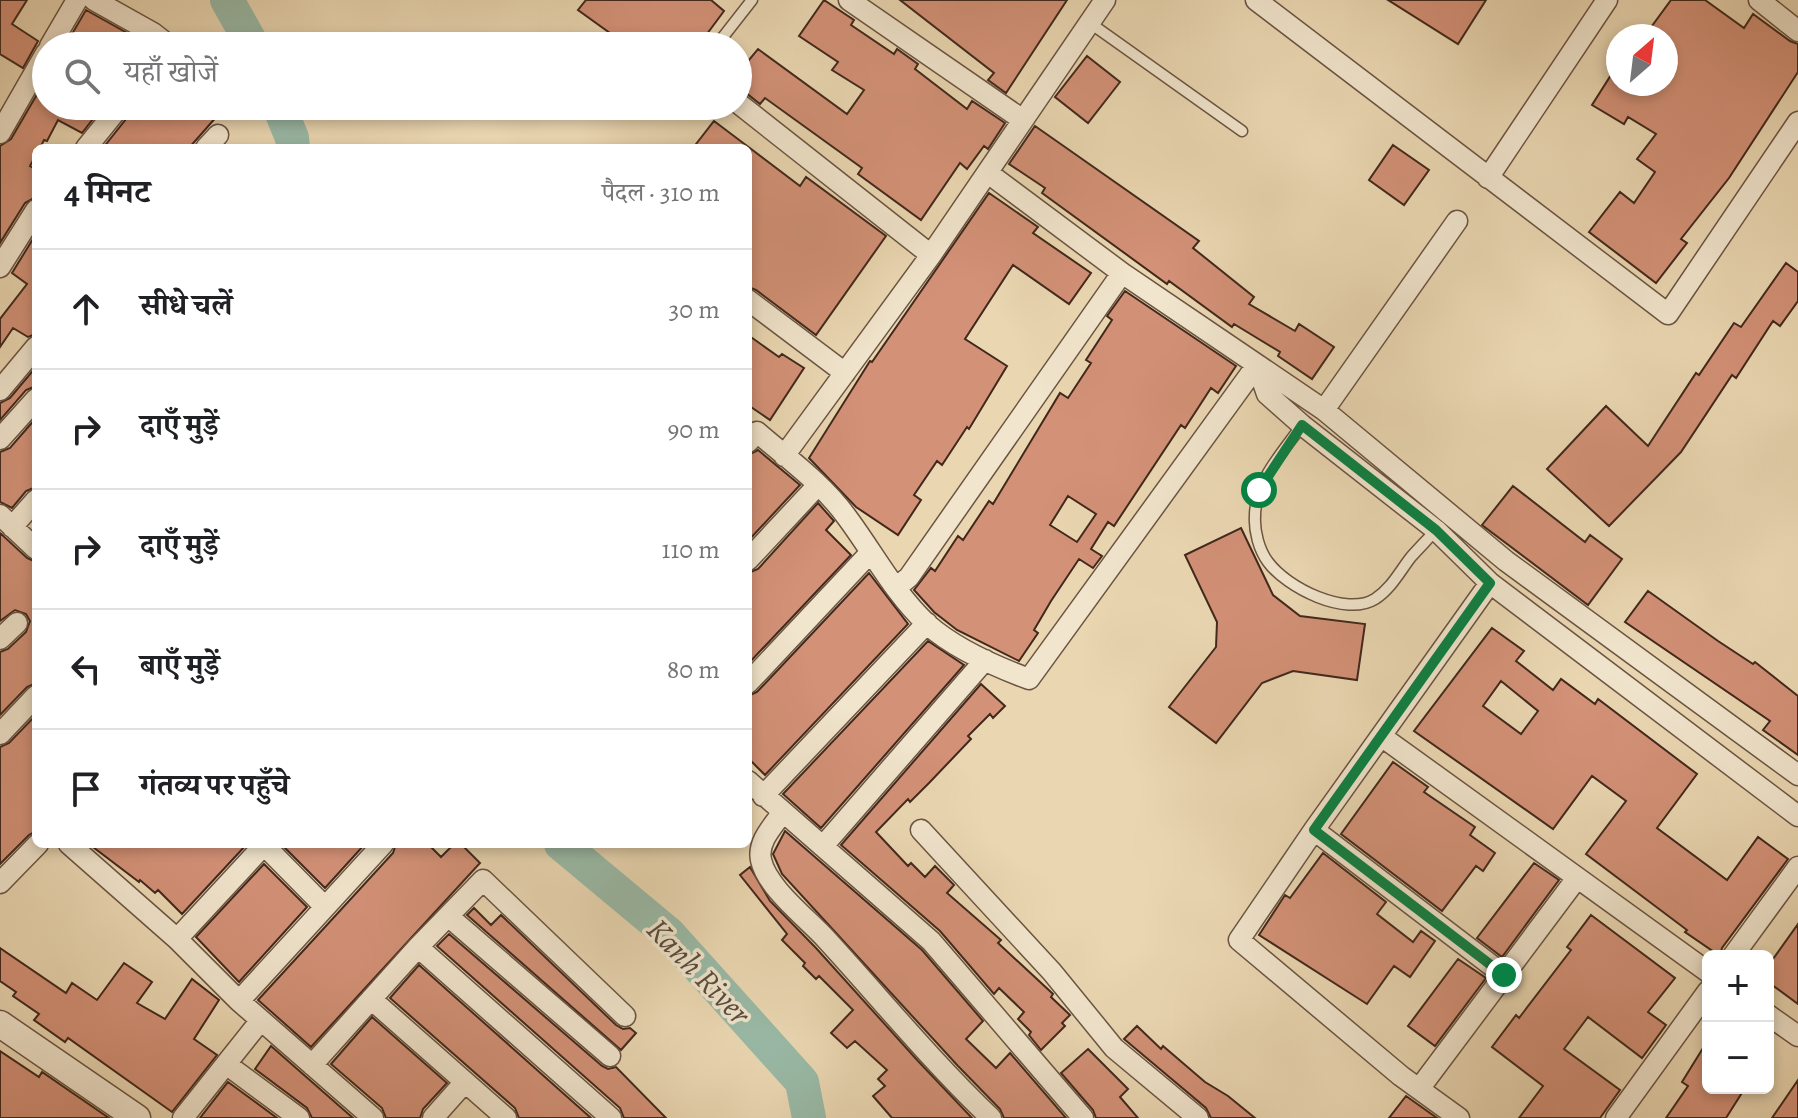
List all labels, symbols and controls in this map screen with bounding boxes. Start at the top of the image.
north arrow [1606,24,1678,96]
search box [32,32,752,120]
text: यहाँ खोजें [124,52,218,92]
icon: search [60,54,104,98]
text: 4 मिनट [64,168,150,215]
text: पैदल · 310 m [602,175,720,210]
text: सीधे चलें [140,285,232,325]
icon: ahead [64,287,108,331]
text: 30 m [669,292,720,327]
text: दाएँ मुड़ें [140,405,219,445]
icon: right [64,407,108,451]
text: 90 m [668,412,720,447]
route start [1241,472,1277,508]
text: दाएँ मुड़ें [140,525,219,565]
icon: right [64,527,108,571]
text: 110 m [662,532,720,567]
text: बाएँ मुड़ें [140,645,220,685]
icon: left [64,647,108,691]
text: 80 m [667,652,720,687]
text: गंतव्य पर पहुँचे [140,765,289,805]
icon: arrive [64,767,108,811]
water label: Kanh River [637,908,761,1035]
map controls [1702,950,1774,1094]
button: + [1702,950,1774,1022]
route end [1486,957,1522,993]
button: − [1702,1022,1774,1094]

